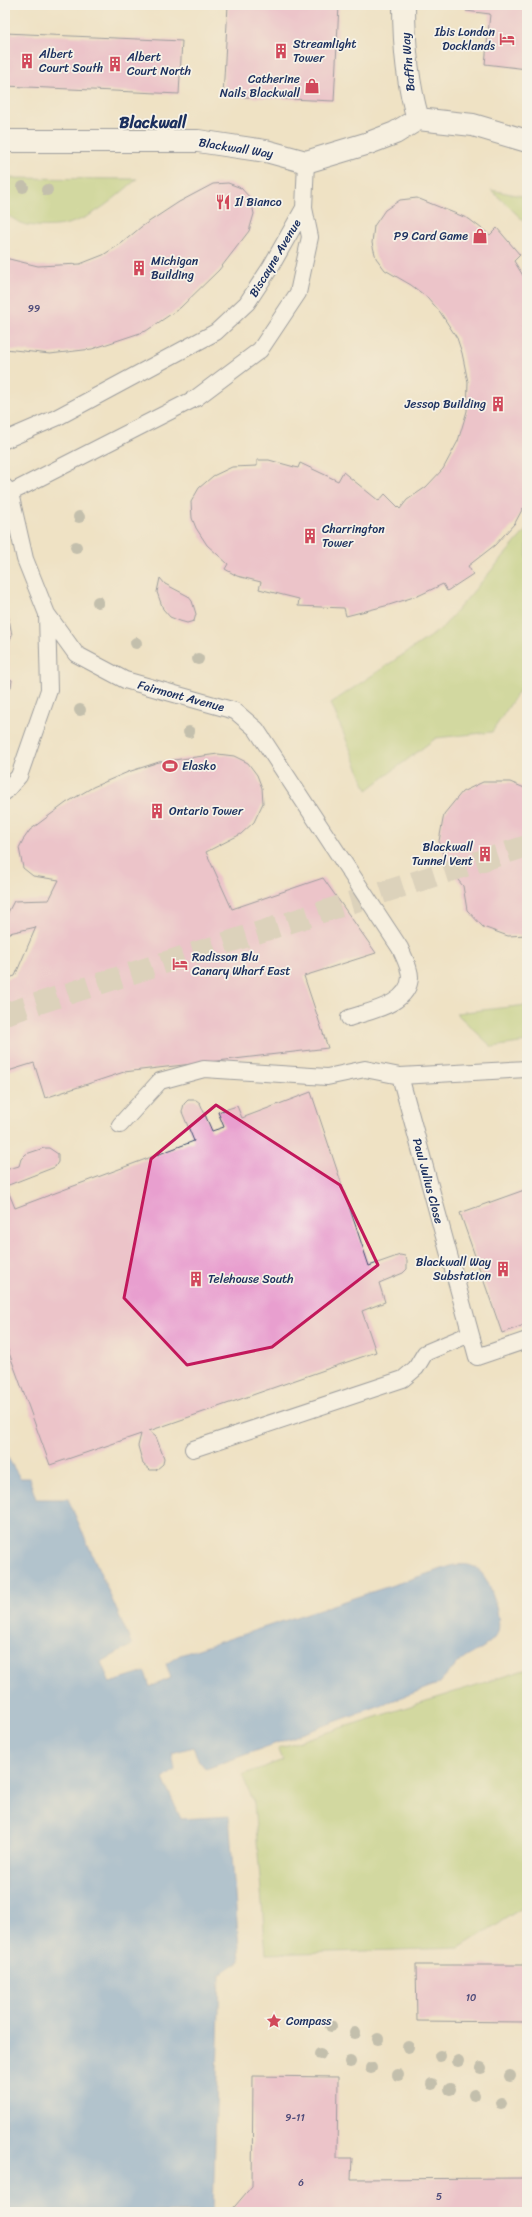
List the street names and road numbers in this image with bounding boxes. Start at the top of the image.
street label: Baffin Way [394,31,422,92]
street label: Blackwall Way [197,131,276,165]
street label: Biscayne Avenue [243,214,307,302]
street label: Fairmont Avenue [135,674,227,718]
street label: Paul Julius Close [406,1136,450,1226]

